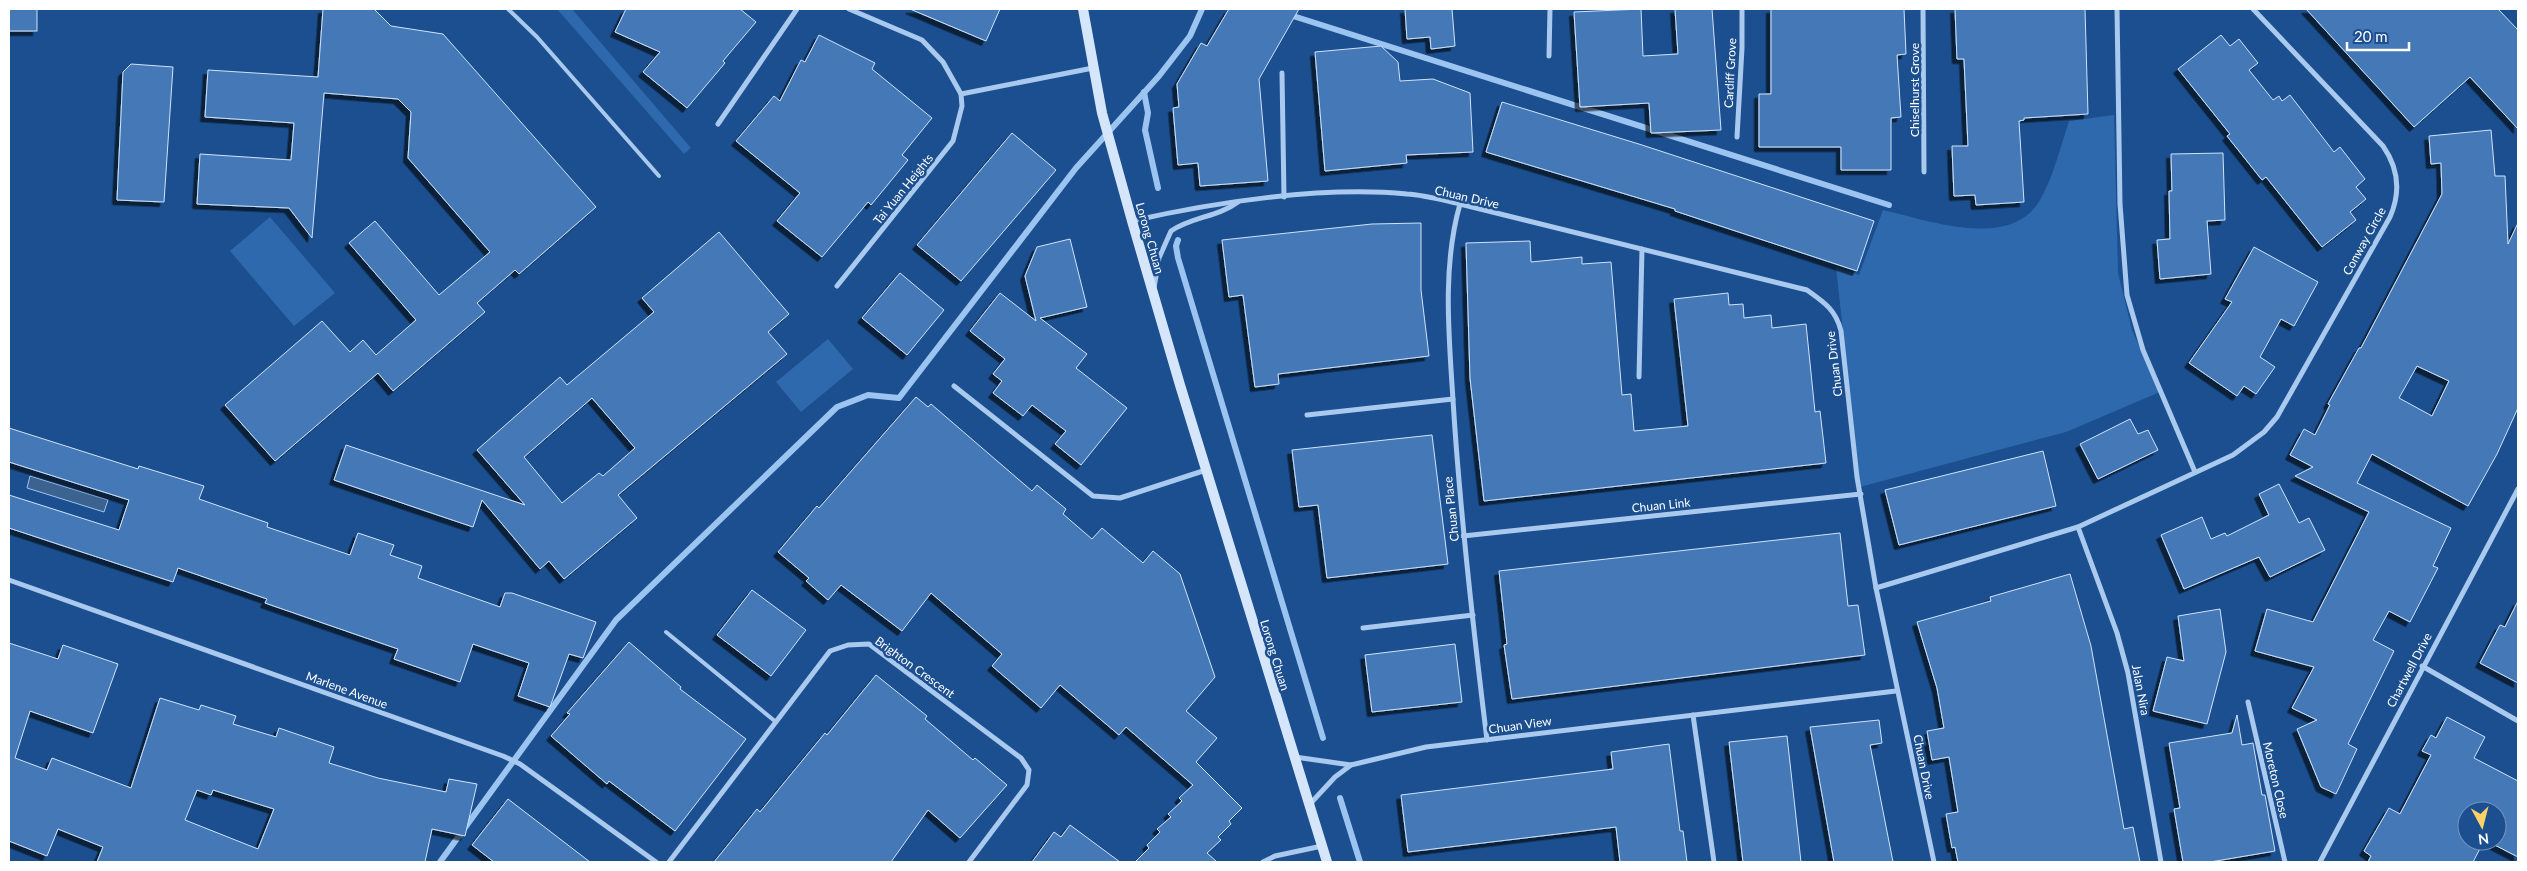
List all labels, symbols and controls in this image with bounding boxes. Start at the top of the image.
scale bar [2347,20,2410,52]
text: 20 m [2354,27,2388,45]
street label: Cardiff Grove [1721,37,1739,109]
street label: Chiselhurst Grove [1907,43,1922,137]
street label: Tai Yuan Heights [870,151,936,227]
street label: Chuan Drive [1433,182,1501,212]
street label: Lorong Chuan [1133,201,1167,275]
street label: Conway Circle [2339,204,2389,278]
street label: Chuan Drive [1823,330,1845,398]
street label: Chuan Place [1440,476,1462,542]
street label: Chuan Link [1631,494,1692,516]
street label: Lorong Chuan [1257,618,1293,692]
street label: Chartwell Drive [2383,630,2435,710]
street label: Brighton Crescent [872,633,958,701]
street label: Jalan Nira [2129,663,2153,717]
street label: Marlene Avenue [304,668,390,712]
street label: Chuan View [1488,713,1553,737]
street label: Chuan Drive [1910,733,1938,801]
street label: Moreton Close [2260,740,2292,820]
north arrow [2457,801,2507,851]
text: N [2477,830,2490,848]

